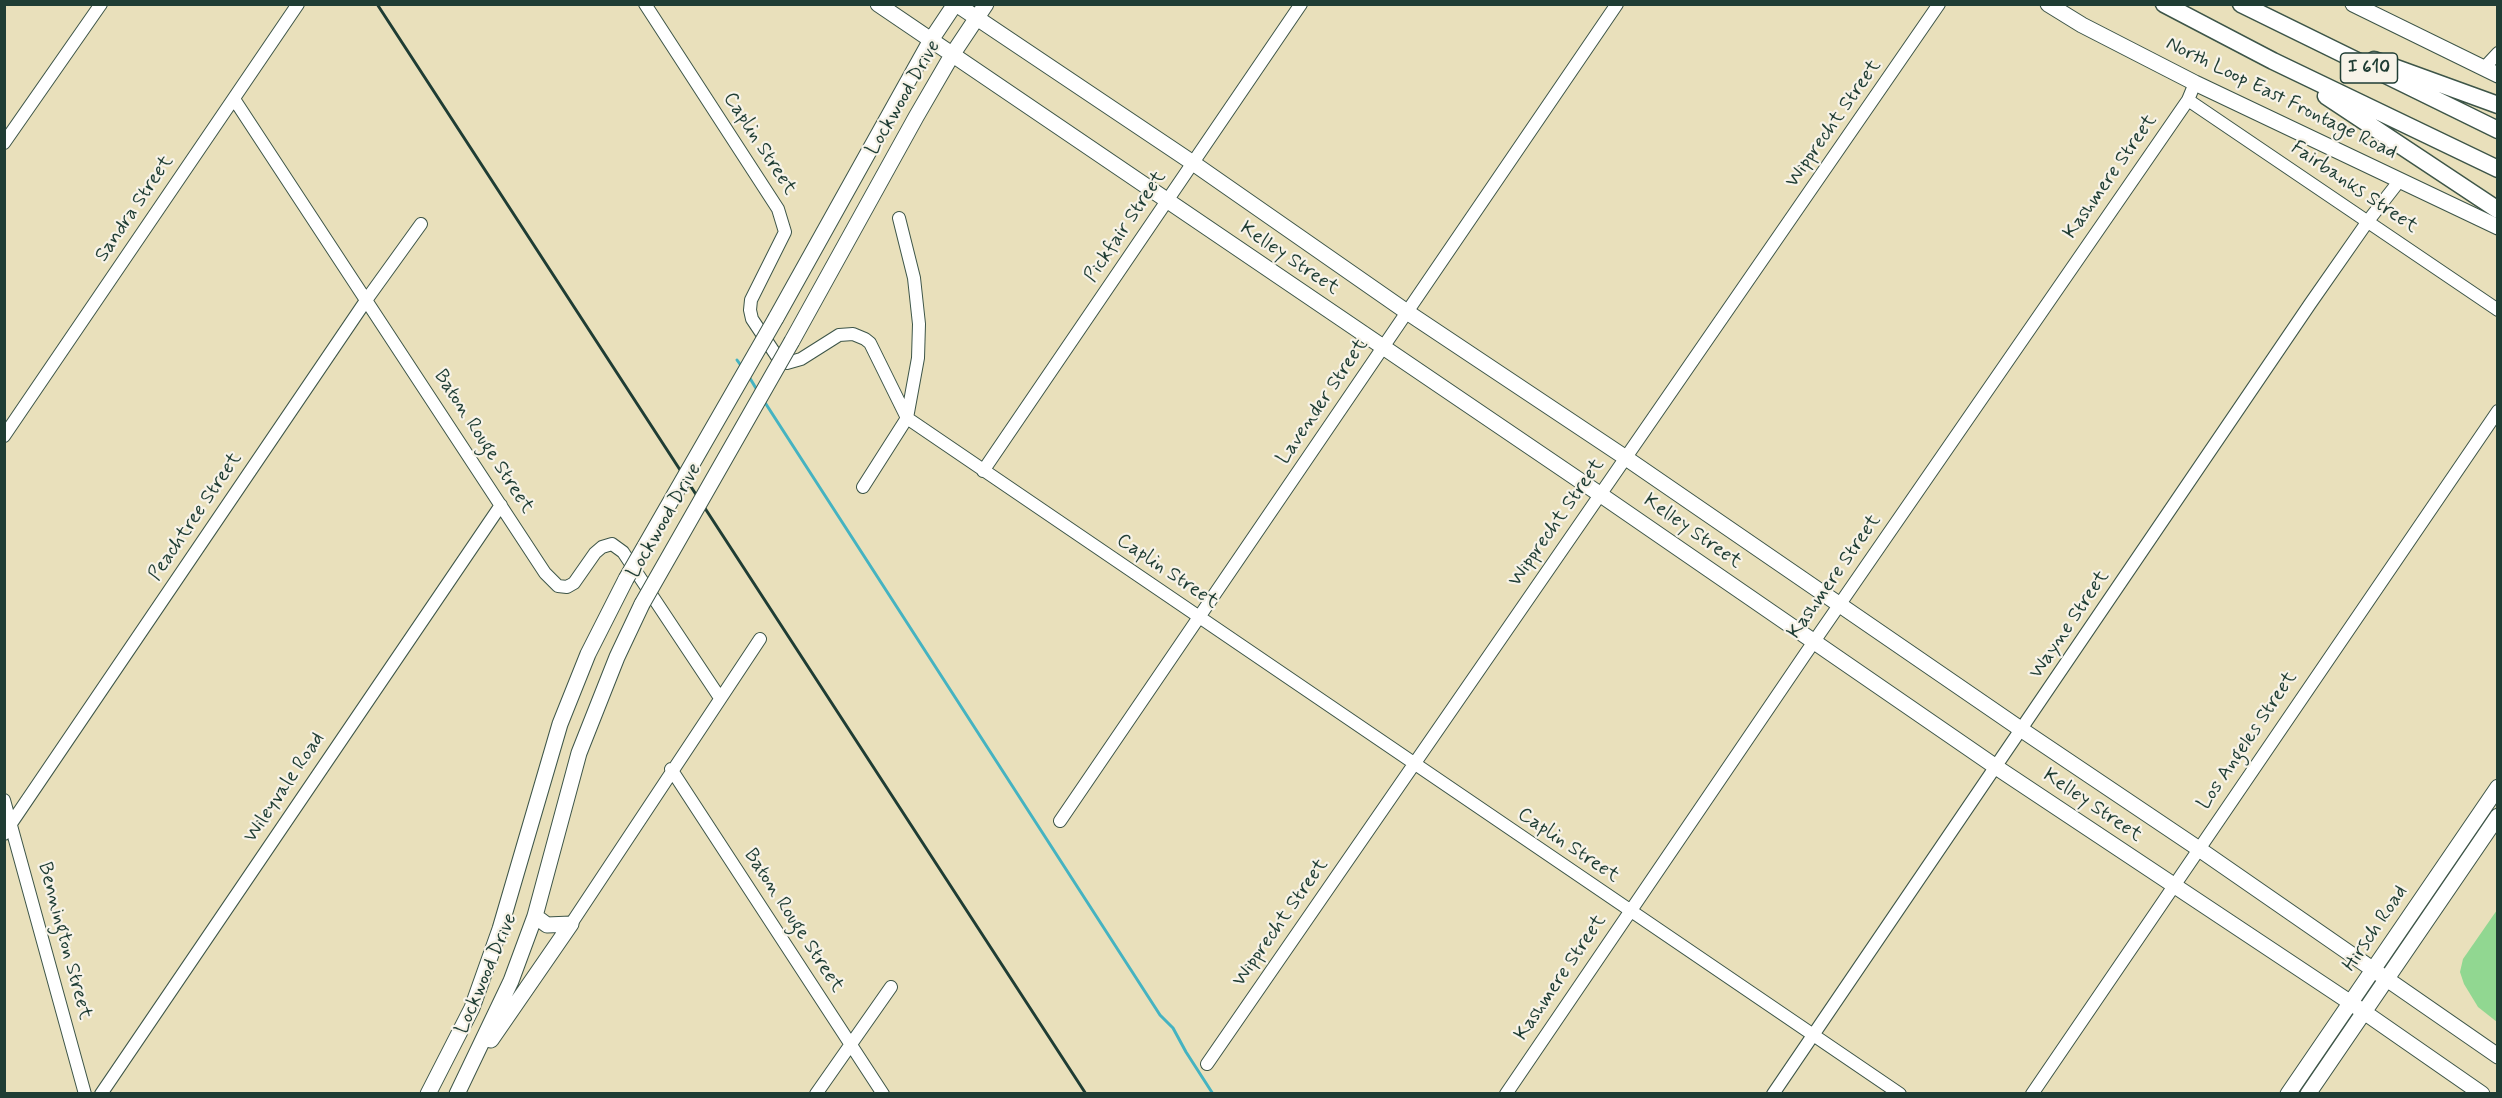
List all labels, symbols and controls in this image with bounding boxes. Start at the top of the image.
street label: North Loop East Frontage Road [2162,33,2400,165]
street label: Lockwood Drive [861,36,947,160]
road number: I 610 [2340,53,2398,83]
street label: Wipprecht Street [1781,55,1887,193]
street label: Caplin Street [717,88,801,200]
street label: Kashmere Street [2059,110,2163,244]
street label: Fairbanks Street [2286,137,2422,239]
street label: Sandra Street [91,151,179,267]
street label: Pickfair Street [1080,167,1172,287]
street label: Kelley Street [1235,217,1343,301]
street label: Lavender Street [1272,335,1374,469]
street label: Baton Rouge Street [428,366,538,518]
street label: Peachtree Street [144,448,248,586]
street label: Wipprecht Street [1504,454,1610,592]
street label: Lockwood Drive [622,459,708,583]
street label: Kelley Street [1638,489,1746,575]
street label: Kashmere Street [1783,510,1887,644]
street label: Caplin Street [1112,529,1222,615]
street label: Wayne Street [2025,566,2115,684]
street label: Los Angeles Street [2193,667,2303,815]
street label: Wileyvale Road [239,728,331,848]
street label: Kelley Street [2038,764,2146,848]
street label: Caplin Street [1513,803,1623,889]
street label: Baton Rouge Street [738,845,848,997]
street label: Wipprecht Street [1228,854,1334,992]
street label: Bennington Street [31,860,97,1022]
street label: Hirsch Road [2338,881,2414,977]
street label: Lockwood Drive [451,910,523,1038]
street label: Kashmere Street [1510,910,1612,1046]

